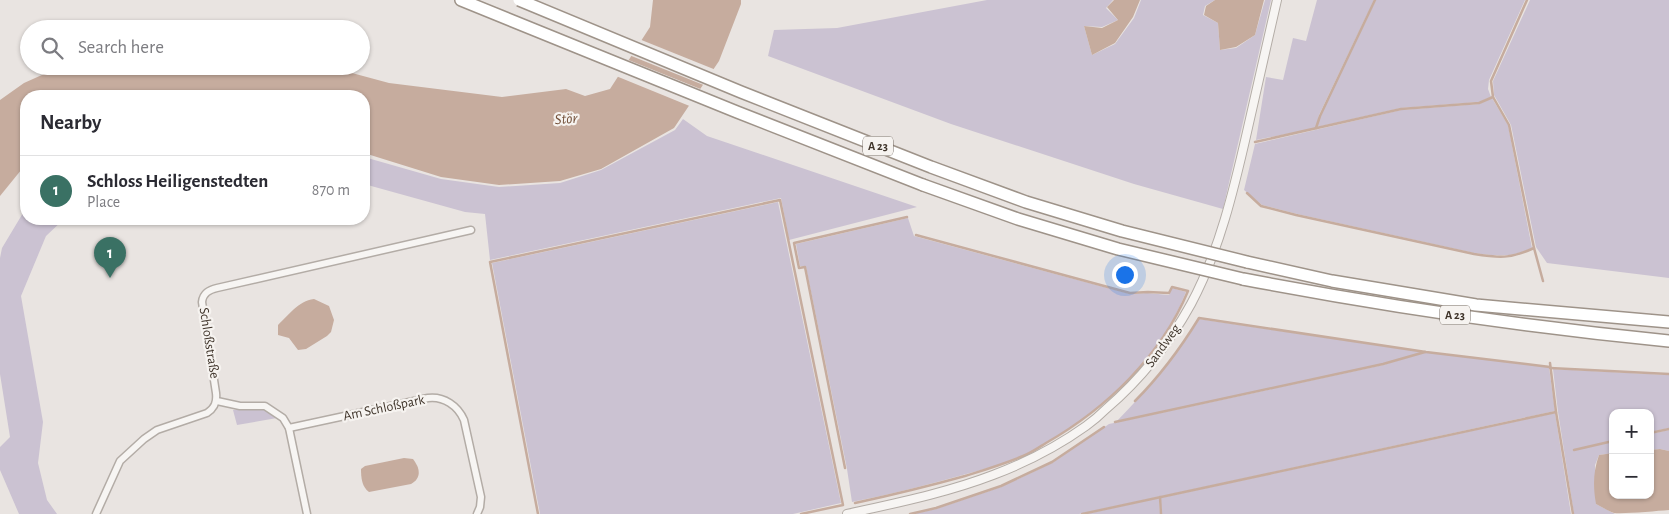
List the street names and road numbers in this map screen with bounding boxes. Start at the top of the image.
road number: A 23 [863,136,893,156]
road number: A 23 [1440,306,1470,324]
street label: Schloßstraße [196,307,222,379]
street label: Sandweg [1143,322,1183,370]
street label: Am Schloßpark [342,392,427,423]

